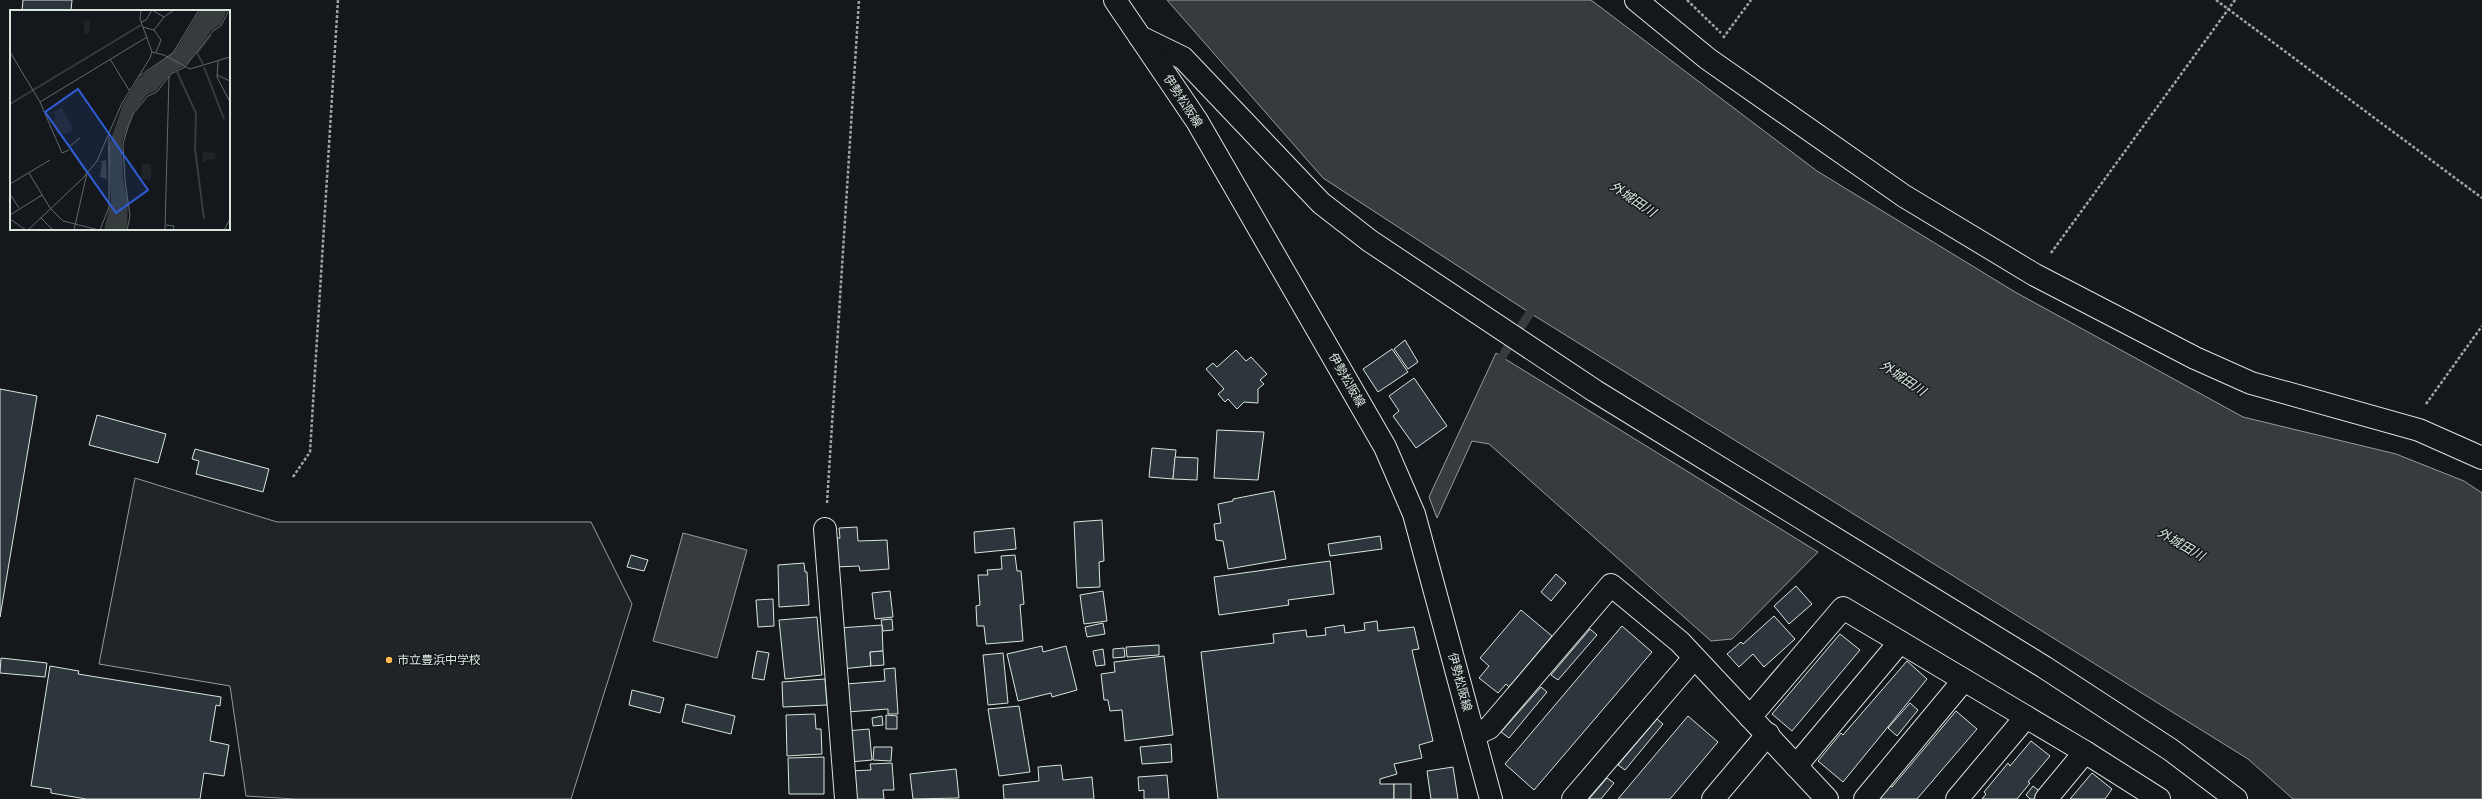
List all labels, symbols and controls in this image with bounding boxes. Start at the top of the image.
inset map [10,10,230,230]
street label: 伊勢松阪線 [1161,72,1205,130]
water label: 外城田川 [1607,178,1660,221]
street label: 伊勢松阪線 [1326,351,1368,409]
water label: 外城田川 [1877,357,1930,400]
water label: 外城田川 [2155,525,2209,564]
street label: 伊勢松阪線 [1445,651,1475,713]
place label: 市立豊浜中学校 [397,653,481,667]
marker: 市立豊浜中学校 [384,655,394,665]

